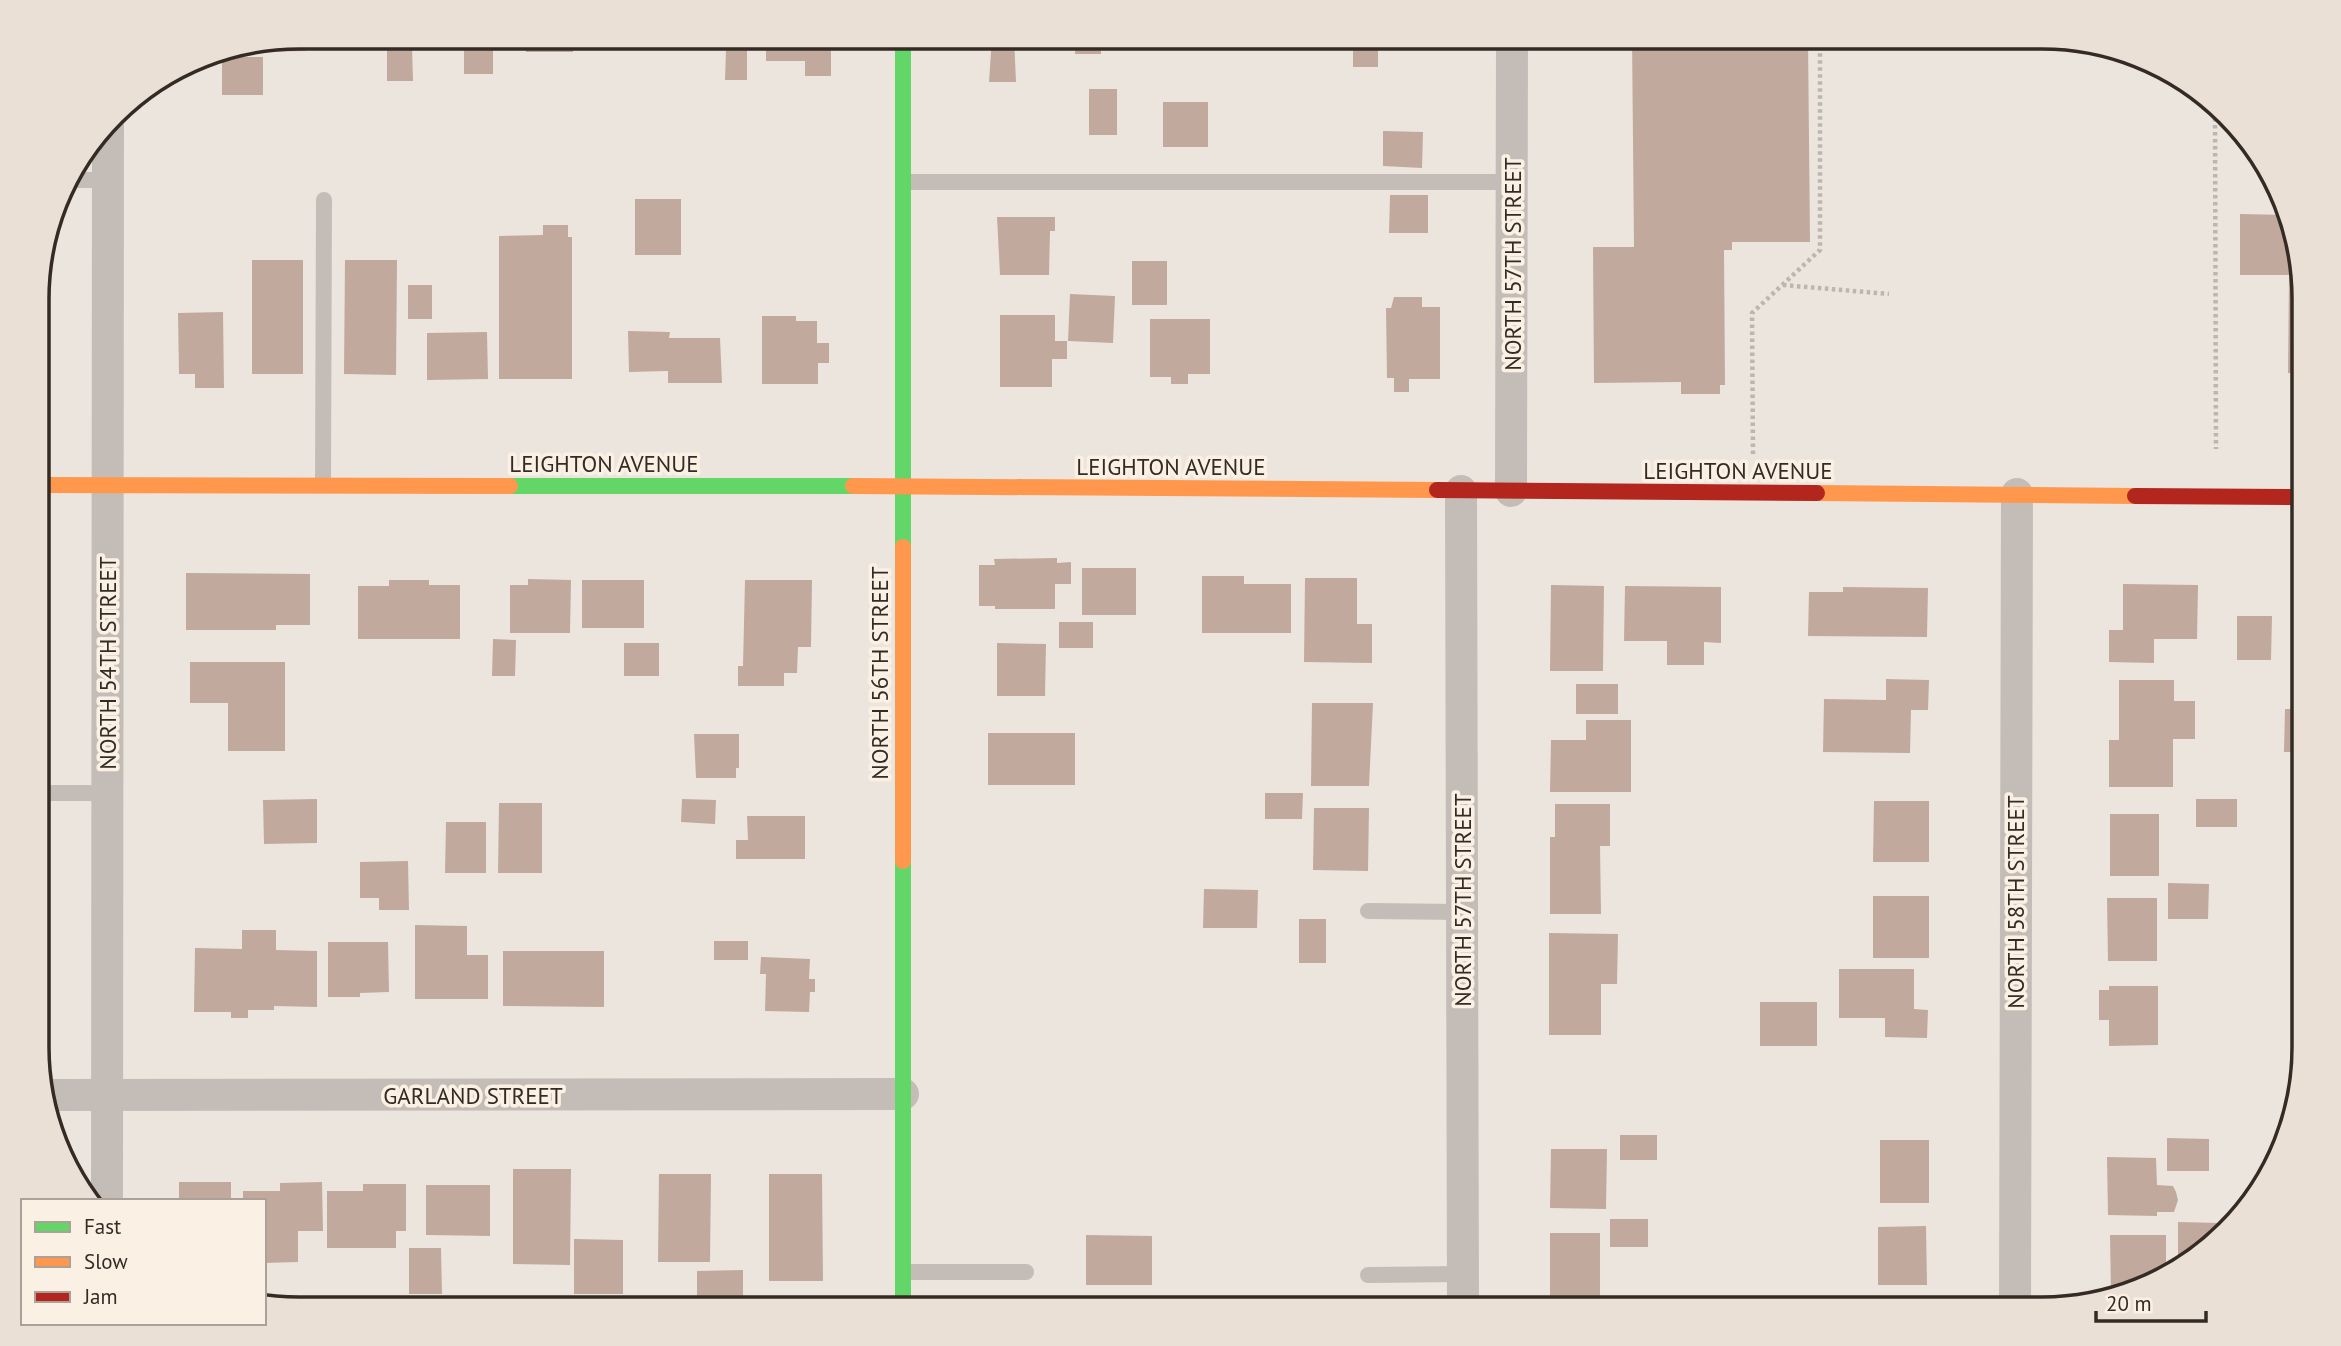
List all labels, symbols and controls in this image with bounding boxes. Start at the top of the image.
street label: NORTH 57TH STREET [1498,157,1527,371]
street label: LEIGHTON AVENUE [509,449,699,478]
street label: LEIGHTON AVENUE [1076,452,1266,481]
street label: LEIGHTON AVENUE [1643,456,1833,485]
street label: NORTH 54TH STREET [93,556,122,770]
street label: NORTH 56TH STREET [865,566,894,780]
street label: NORTH 57TH STREET [1448,793,1477,1007]
street label: NORTH 58TH STREET [2001,795,2030,1009]
street label: GARLAND STREET [383,1081,563,1110]
legend [21,1199,266,1325]
text: Fast [84,1213,121,1240]
text: Slow [84,1248,128,1275]
scale bar [2096,1280,2206,1324]
text: Jam [83,1283,118,1310]
text: 20 m [2106,1290,2152,1317]

